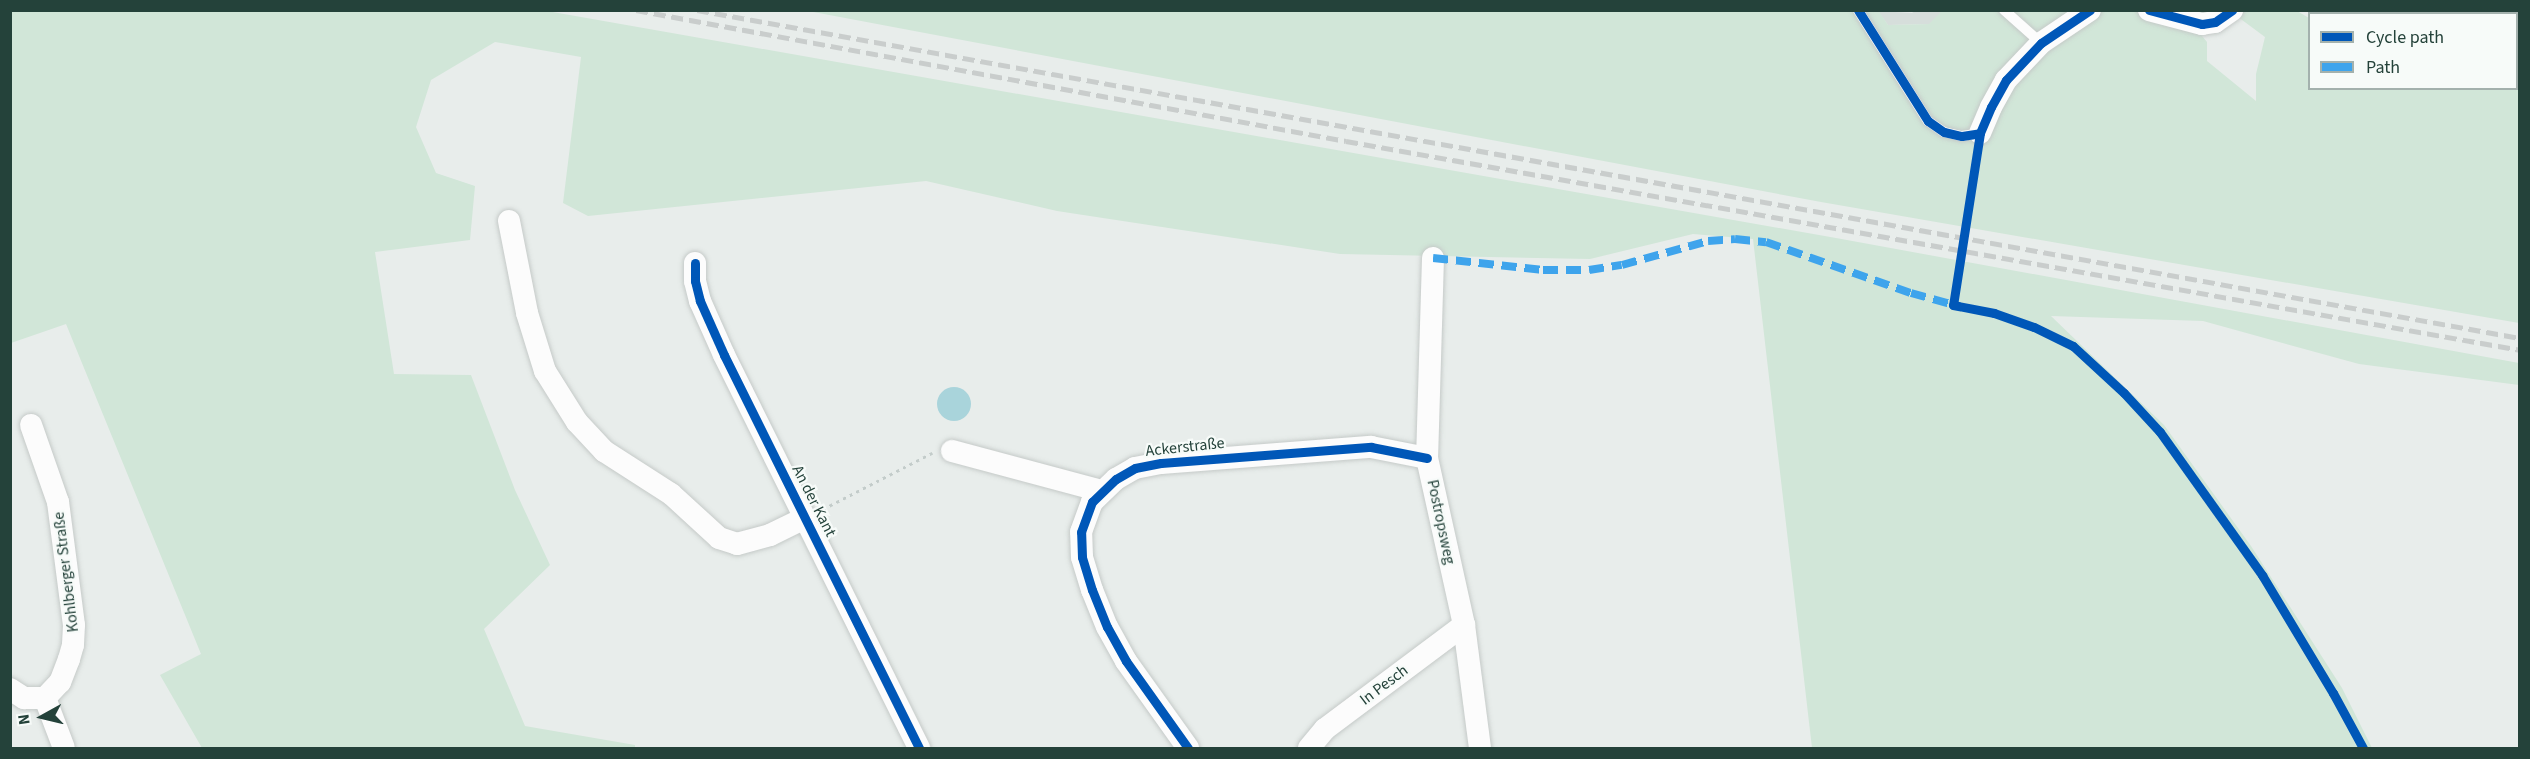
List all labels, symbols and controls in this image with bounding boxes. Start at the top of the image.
legend [2308,12,2518,90]
text: Cycle path [2366,25,2444,50]
text: Path [2366,55,2400,80]
street label: Ackerstraße [1145,433,1225,461]
street label: An der Kant [788,462,840,540]
street label: Postropsweg [1423,478,1459,566]
street label: Kohlberger Straße [49,511,83,633]
street label: In Pesch [1356,661,1412,709]
north arrow [12,687,72,747]
text: N [13,713,36,726]

